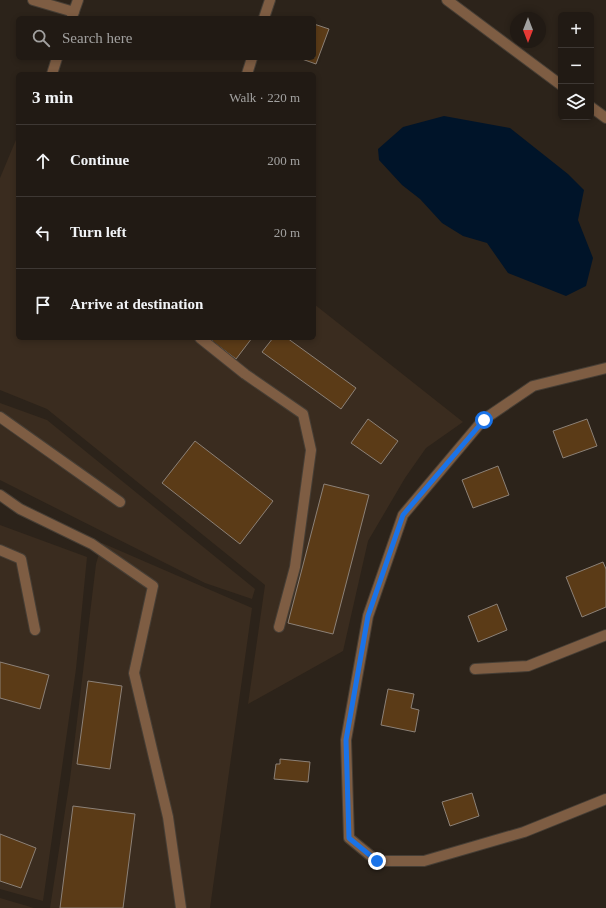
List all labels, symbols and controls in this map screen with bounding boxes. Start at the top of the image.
north arrow [510,12,546,48]
map controls [558,12,594,120]
button: + [558,12,594,48]
search box [16,16,316,60]
icon: search [30,27,52,49]
text: Search here [62,30,132,46]
button: − [558,48,594,84]
button: layers [558,84,594,120]
text: 3 min [32,88,73,107]
text: Walk · 220 m [229,90,300,105]
icon: ahead [32,150,54,172]
text: Continue [70,152,129,168]
text: 200 m [267,153,300,168]
icon: left [32,222,54,244]
text: Turn left [70,224,127,240]
text: 20 m [274,225,300,240]
icon: arrive [32,294,54,316]
text: Arrive at destination [70,296,203,312]
route start [475,411,493,429]
route end [368,852,386,870]

